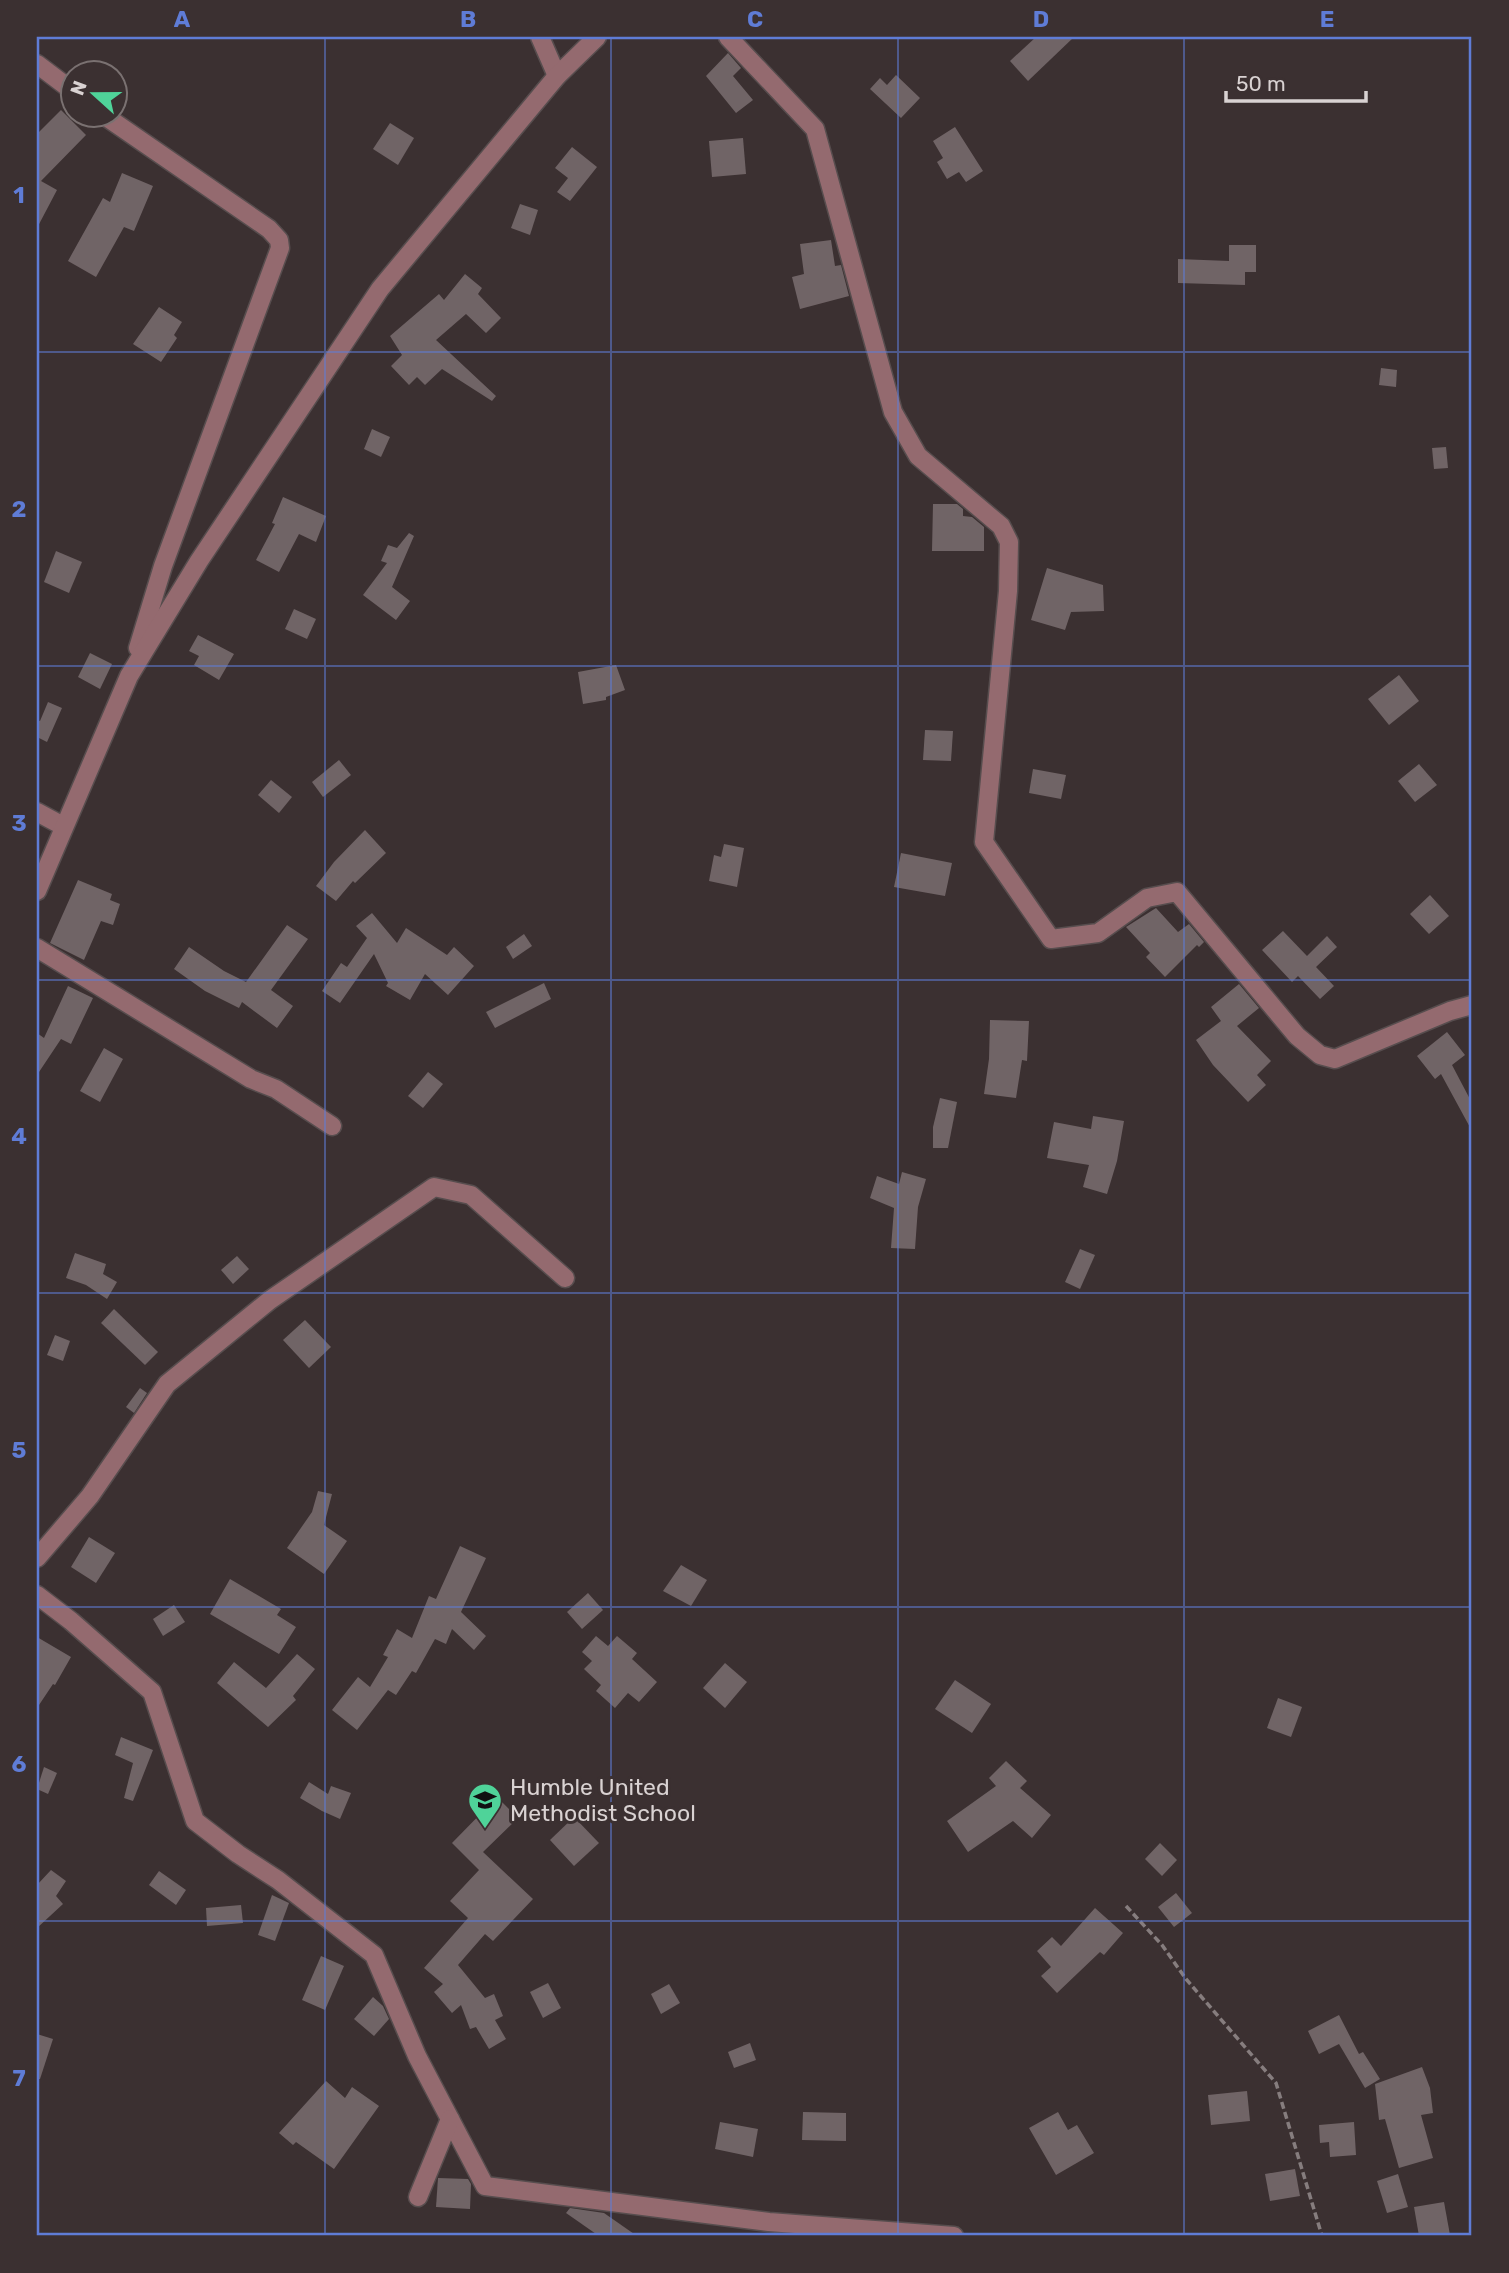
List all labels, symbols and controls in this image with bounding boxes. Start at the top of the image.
text: A [174,5,191,33]
text: B [460,5,476,33]
text: C [747,5,763,33]
text: D [1033,5,1049,33]
text: E [1320,5,1334,33]
north arrow [60,60,130,130]
scale bar [1226,60,1366,104]
text: 50 m [1236,71,1286,96]
text: N [65,78,92,99]
text: 1 [13,181,25,209]
text: 2 [12,495,26,523]
text: 3 [11,809,27,837]
text: 4 [11,1122,27,1150]
text: 5 [12,1436,27,1464]
text: 6 [12,1750,27,1778]
place label: Humble United Methodist School [510,1773,696,1827]
school or university icon: Humble United Methodist School [466,1781,504,1830]
text: 7 [12,2064,26,2092]

